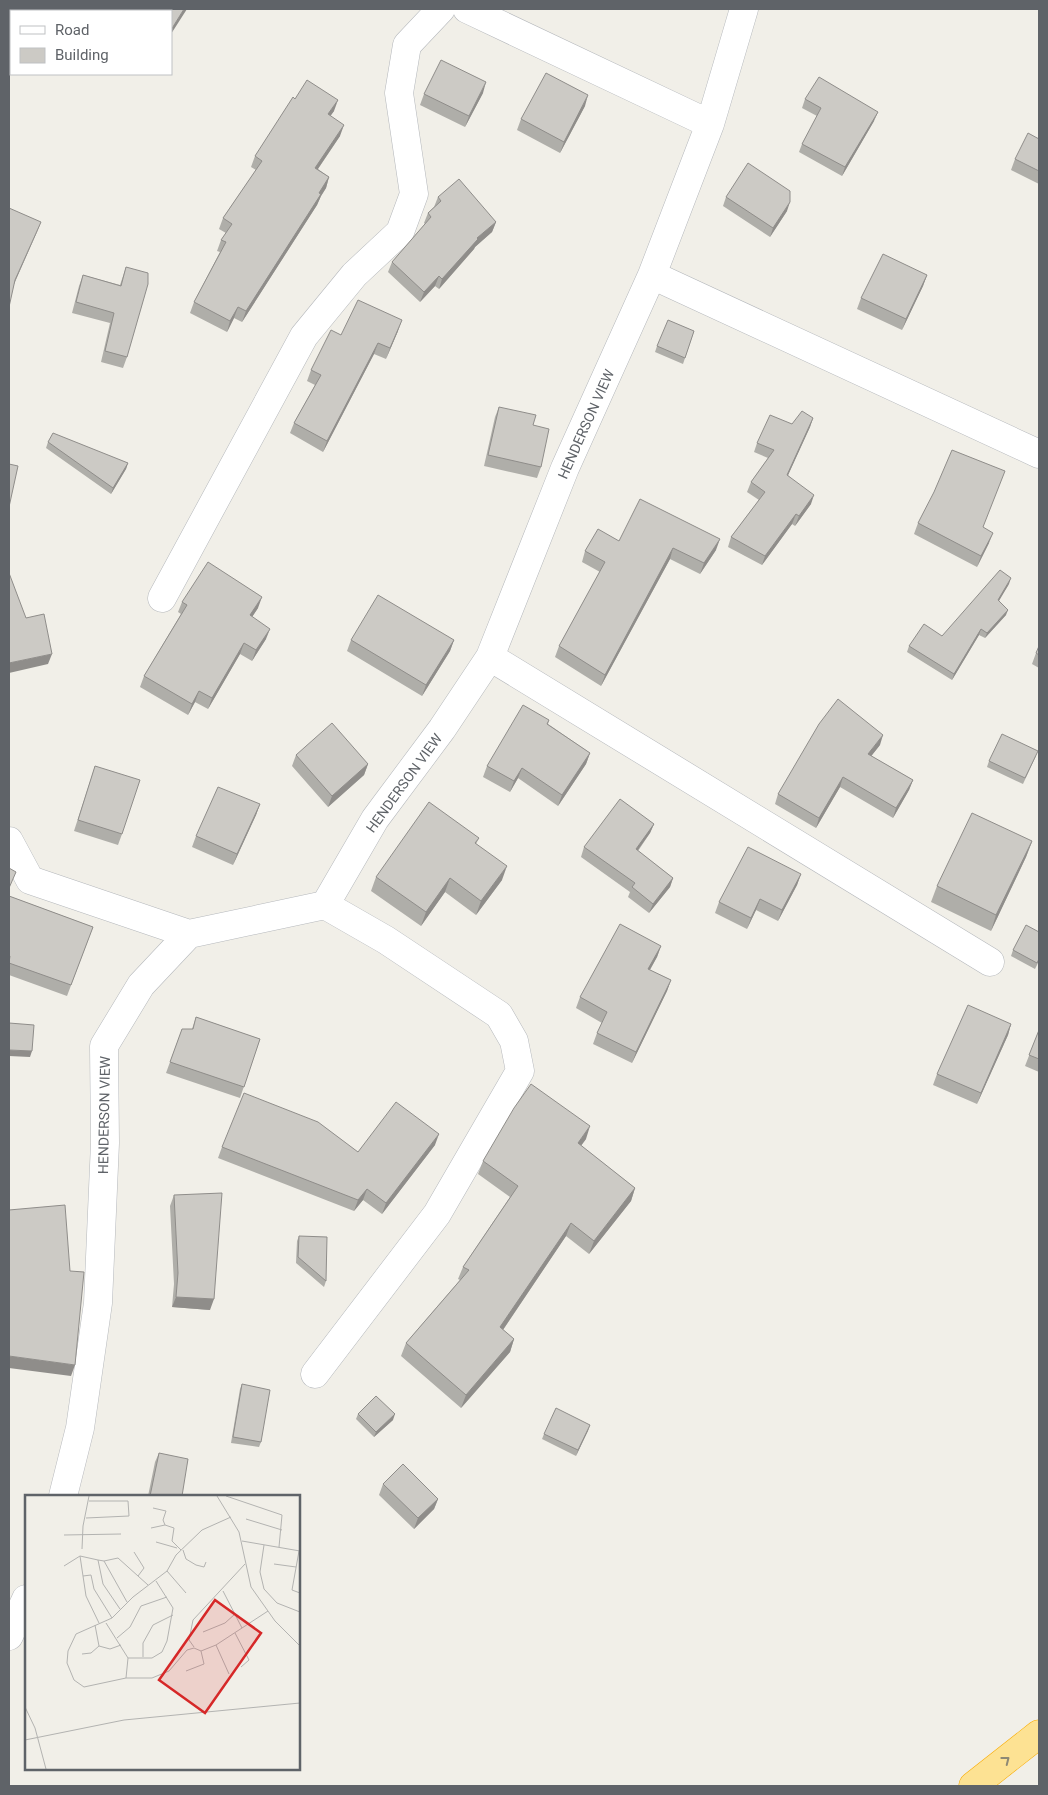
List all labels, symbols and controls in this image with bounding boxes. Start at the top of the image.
legend [10,10,172,75]
text: Road [55,21,89,39]
text: Building [55,46,109,64]
street label: HENDERSON VIEW [555,366,618,481]
street label: HENDERSON VIEW [363,730,446,836]
street label: HENDERSON VIEW [95,1055,113,1174]
inset map [25,1495,300,1770]
one-way arrow [1000,1758,1009,1766]

